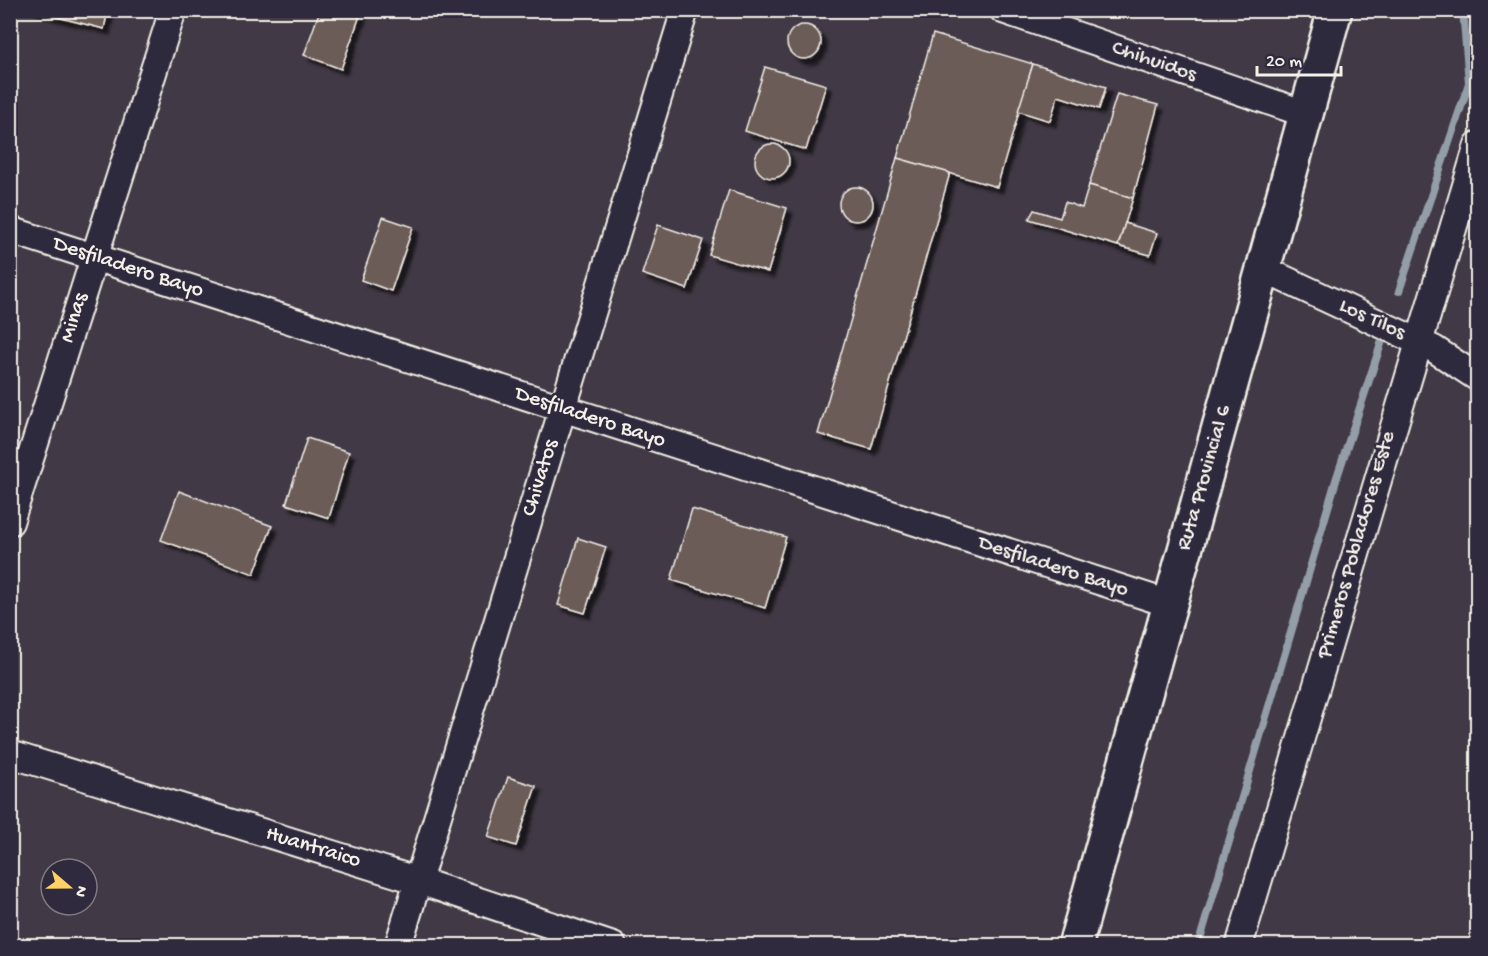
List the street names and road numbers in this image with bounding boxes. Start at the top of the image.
street label: Chihuidos [1108,35,1201,89]
street label: Desfiladero Bayo [48,231,207,305]
street label: Minas [55,289,95,346]
street label: Los Tilos [1335,293,1410,347]
street label: Desfiladero Bayo [510,381,669,455]
street label: Ruta Provincial 6 [1172,401,1238,554]
street label: Primeros Pobladores Este [1312,428,1402,663]
street label: Chivatos [517,436,565,520]
street label: Desfiladero Bayo [973,530,1132,604]
street label: Huantraico [262,821,364,875]

